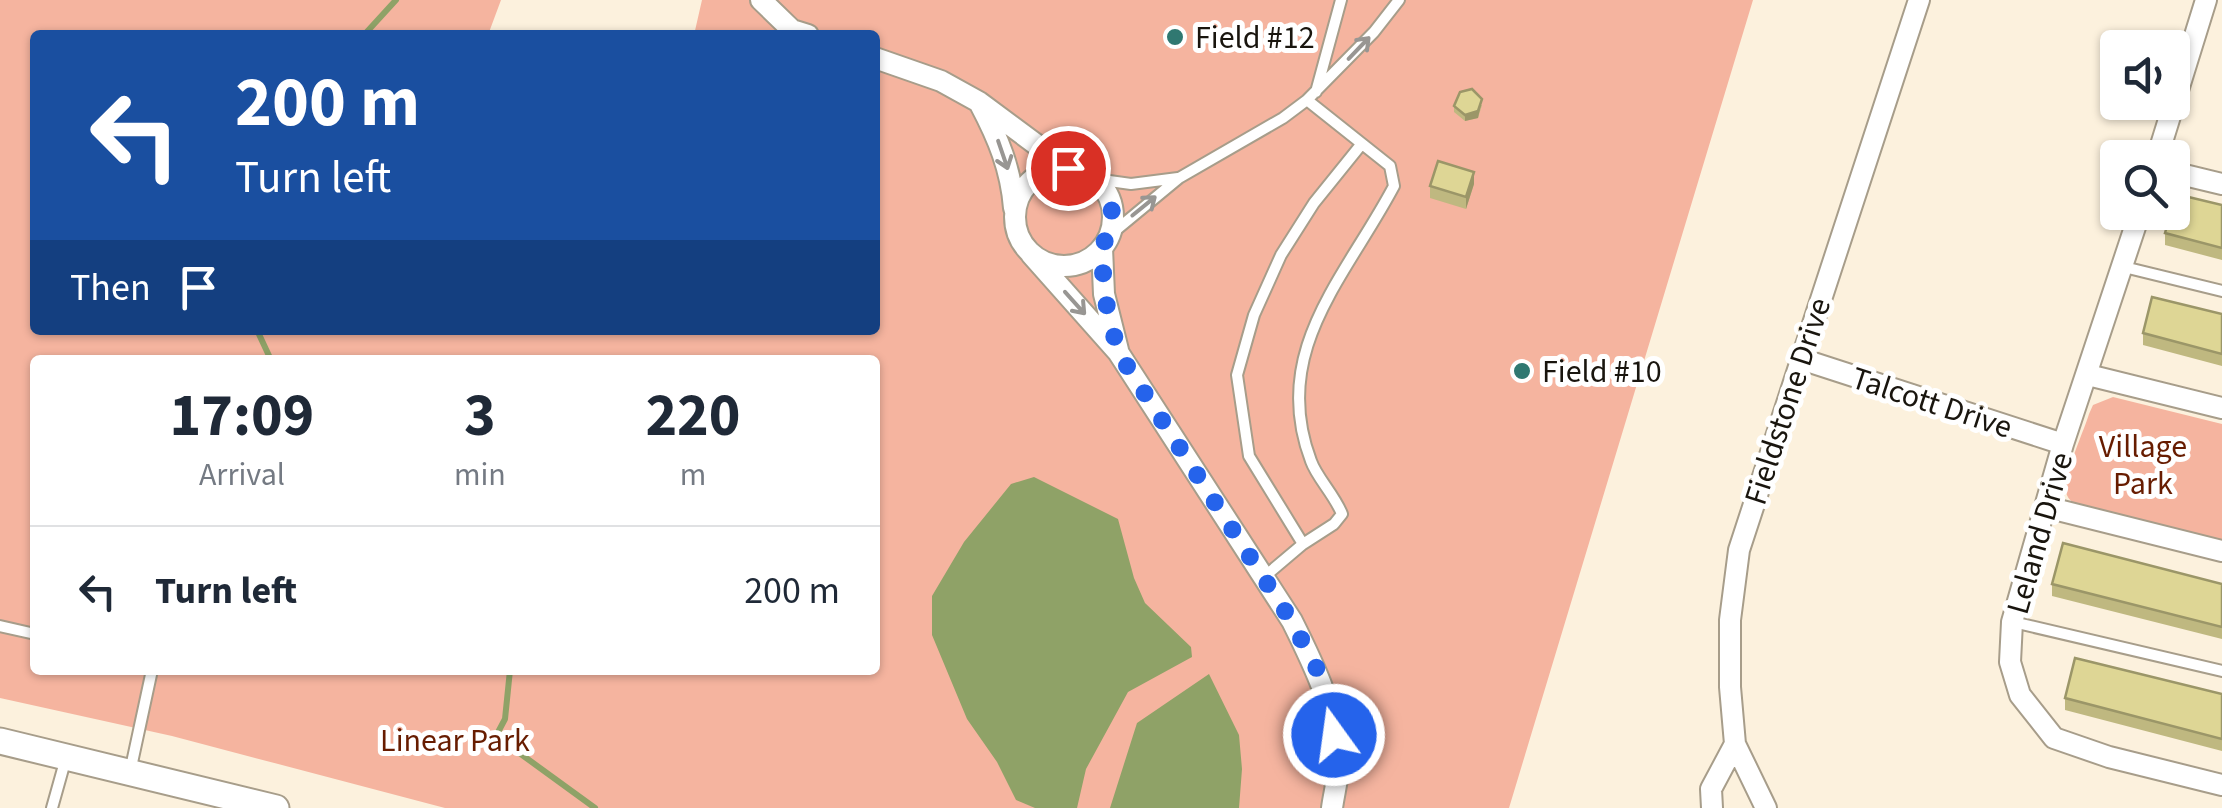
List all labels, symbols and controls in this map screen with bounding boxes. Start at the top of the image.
place label: Field #12 [1195,15,1315,61]
marker: Field #12 [1164,26,1186,48]
map controls [2100,30,2190,230]
button: sound [2100,30,2190,120]
one-way arrow [1347,36,1371,60]
text: 200 m [235,53,420,153]
icon: left [70,70,200,200]
pin [1026,126,1111,211]
one-way arrow [996,139,1014,171]
button: search [2100,140,2190,230]
icon: arrive [1041,141,1096,196]
text: Turn left [235,146,391,210]
one-way arrow [1131,195,1157,217]
icon: arrive [171,260,226,315]
text: Then [70,261,151,315]
one-way arrow [1063,290,1086,315]
street label: Fieldstone Drive [1733,292,1843,511]
place label: Field #10 [1542,349,1662,395]
street label: Talcott Drive [1845,355,2018,451]
marker: Field #10 [1511,360,1533,382]
text: 17:09 [170,374,314,459]
text: 3 [464,374,496,459]
text: 220 [645,374,740,459]
park label: Village Park [2099,424,2187,507]
street label: Leland Drive [1995,447,2085,620]
text: Arrival [199,452,285,498]
text: min [454,452,506,498]
text: m [680,452,706,498]
icon: left [70,564,125,619]
text: Turn left [155,564,297,618]
text: 200 m [744,564,840,618]
position arrow [1282,683,1386,787]
park label: Linear Park [380,718,530,764]

